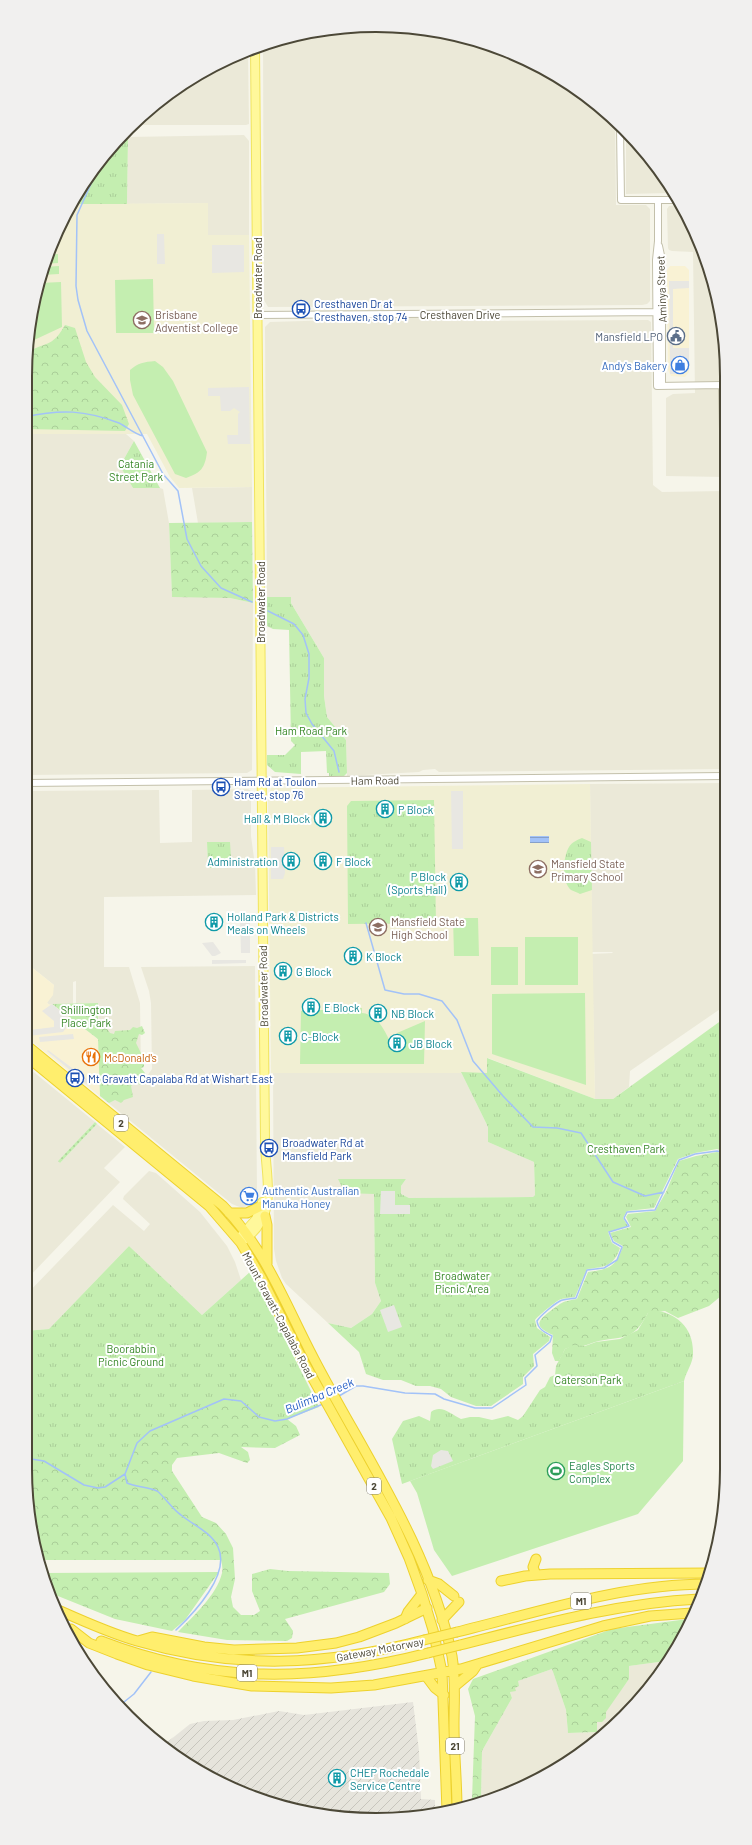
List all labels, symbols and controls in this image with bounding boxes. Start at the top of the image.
street label: Broadwater Road [251,237,264,319]
street label: Aminya Street [653,255,669,323]
place label: Cresthaven Dr at Cresthaven, stop 74 [314,297,408,323]
bus stop icon: Cresthaven Dr at Cresthaven, stop 74 [291,299,311,319]
place label: Brisbane Adventist College [155,308,238,334]
street label: Cresthaven Drive [420,308,500,321]
school or university icon: Brisbane Adventist College [132,310,152,330]
public building icon: Mansfield LPO [666,326,686,346]
place label: Mansfield LPO [595,330,663,343]
shop icon: Andy's Bakery [670,355,690,375]
place label: Andy's Bakery [602,359,667,372]
park label: Catania Street Park [109,457,163,483]
street label: Broadwater Road [254,561,267,643]
park label: Ham Road Park [275,724,348,737]
street label: Ham Road [351,773,399,787]
place label: Ham Rd at Toulon Street, stop 76 [234,775,317,801]
bus stop icon: Ham Rd at Toulon Street, stop 76 [211,777,231,797]
building icon: P Block [375,799,395,819]
place label: P Block [398,803,434,816]
building icon: Hall & M Block [313,808,333,828]
place label: Hall & M Block [244,812,310,825]
building icon: Administration [281,851,301,871]
building icon: F Block [313,851,333,871]
place label: Administration [207,855,278,868]
place label: F Block [336,855,372,868]
place label: Mansfield State Primary School [551,857,625,883]
school or university icon: Mansfield State Primary School [528,859,548,879]
place label: P Block (Sports Hall) [387,870,446,896]
building icon: P Block (Sports Hall) [449,872,469,892]
place label: Holland Park & Districts Meals on Wheels [227,910,339,936]
building icon: Holland Park & Districts Meals on Wheels [204,912,224,932]
place label: Mansfield State High School [391,915,465,941]
school or university icon: Mansfield State High School [368,917,388,937]
street label: Broadwater Road [256,945,270,1027]
building icon: K Block [343,946,363,966]
place label: K Block [366,950,402,963]
building icon: G Block [273,961,293,981]
place label: G Block [296,965,332,978]
building icon: E Block [301,997,321,1017]
place label: E Block [324,1001,360,1014]
park label: Shillington Place Park [61,1003,112,1029]
building icon: NB Block [368,1003,388,1023]
place label: NB Block [391,1007,435,1020]
building icon: C-Block [278,1026,298,1046]
place label: C-Block [301,1030,339,1043]
building icon: JB Block [387,1033,407,1053]
place label: JB Block [410,1037,453,1050]
restaurant icon: McDonald's [81,1047,101,1067]
place label: McDonald's [104,1051,157,1064]
bus stop icon: Mt Gravatt Capalaba Rd at Wishart East [65,1068,85,1088]
place label: Mt Gravatt Capalaba Rd at Wishart East [88,1072,273,1085]
road number: 2 [114,1115,128,1131]
place label: Broadwater Rd at Mansfield Park [282,1136,364,1162]
bus stop icon: Broadwater Rd at Mansfield Park [259,1138,279,1158]
park label: Cresthaven Park [587,1142,665,1155]
place label: Authentic Australian Manuka Honey [262,1184,359,1210]
supermarket icon: Authentic Australian Manuka Honey [239,1186,259,1206]
street label: Mount Gravatt-Capalaba Road [240,1250,318,1380]
park label: Broadwater Picnic Area [434,1269,490,1295]
park label: Boorabbin Picnic Ground [98,1342,164,1368]
park label: Caterson Park [555,1373,622,1386]
water label: Bulimba Creek [283,1374,356,1416]
place label: Eagles Sports Complex [569,1459,635,1485]
sports icon: Eagles Sports Complex [546,1461,566,1481]
road number: 2 [367,1478,381,1494]
road number: M1 [571,1593,591,1609]
street label: Gateway Motorway [335,1634,425,1664]
road number: M1 [237,1665,257,1681]
road number: 21 [446,1738,464,1754]
place label: CHEP Rochedale Service Centre [350,1766,430,1792]
building icon: CHEP Rochedale Service Centre [327,1768,347,1788]

